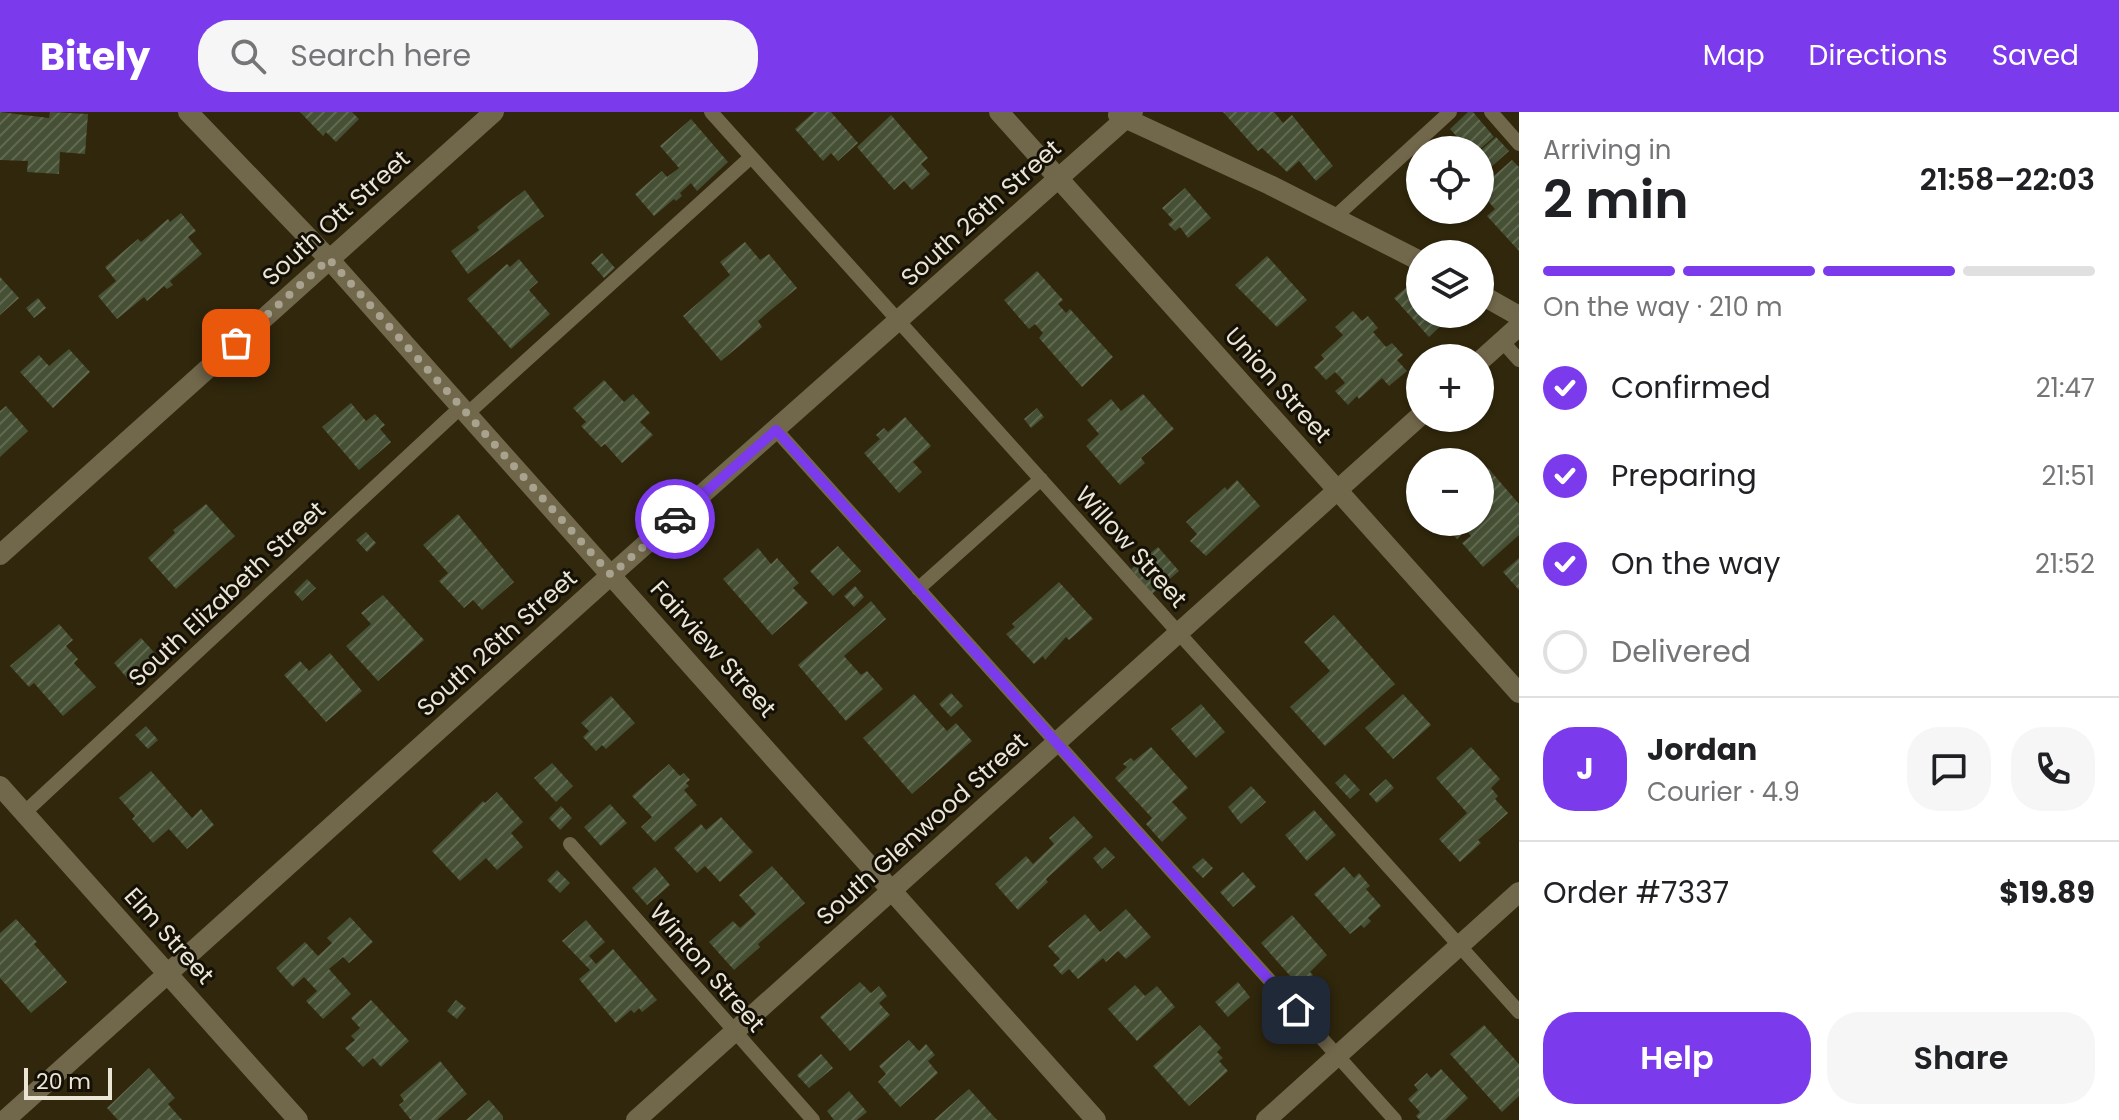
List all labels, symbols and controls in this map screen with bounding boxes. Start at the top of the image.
search box [198,20,758,92]
text: Bitely [40,30,150,83]
icon: search [226,34,270,78]
text: Search here [290,34,471,77]
text: Map [1703,36,1765,75]
text: Directions [1809,36,1948,75]
text: Saved [1992,36,2079,75]
street label: South 26th Street [893,132,1068,294]
text: Arriving in [1543,132,1672,168]
map controls [1406,136,1494,536]
button: locate [1406,136,1494,224]
street label: South Ott Street [255,142,417,293]
text: 21:58–22:03 [1920,158,2095,201]
text: 2 min [1543,163,1689,236]
button: layers [1406,240,1494,328]
text: On the way · 210 m [1543,289,1782,325]
pin [202,309,270,377]
street label: Union Street [1218,320,1339,450]
icon: bag [214,321,258,365]
button: + [1406,344,1494,432]
icon: check [1543,366,1587,410]
text: Confirmed [1611,366,1771,409]
text: 21:47 [2036,370,2095,406]
button: − [1406,448,1494,536]
icon: check [1543,454,1587,498]
text: Preparing [1611,454,1757,497]
text: 21:51 [2042,458,2095,494]
courier [635,479,715,559]
street label: Willow Street [1068,479,1195,615]
street label: South Elizabeth Street [121,493,332,694]
icon: car [653,497,697,541]
icon: check [1543,542,1587,586]
text: On the way [1611,542,1780,585]
text: 21:52 [2035,546,2095,582]
street label: South 26th Street [409,562,584,724]
street label: Fairview Street [643,573,784,724]
text: Delivered [1611,630,1751,673]
street label: South Glenwood Street [809,725,1034,932]
button: chat [1907,727,1991,811]
button: phone [2011,727,2095,811]
text: Jordan [1647,728,1757,771]
text: J [1576,747,1594,790]
text: Courier · 4.9 [1647,774,1800,810]
text: Order #7337 [1543,871,1729,914]
text: $19.89 [1999,871,2095,914]
street label: Elm Street [117,880,222,991]
street label: Winton Street [642,896,773,1039]
pin [1262,976,1330,1044]
icon: home [1274,988,1318,1032]
button: Help [1543,1012,1811,1104]
button: Share [1827,1012,2095,1104]
scale bar [24,1064,112,1100]
text: 20 m [36,1066,91,1097]

